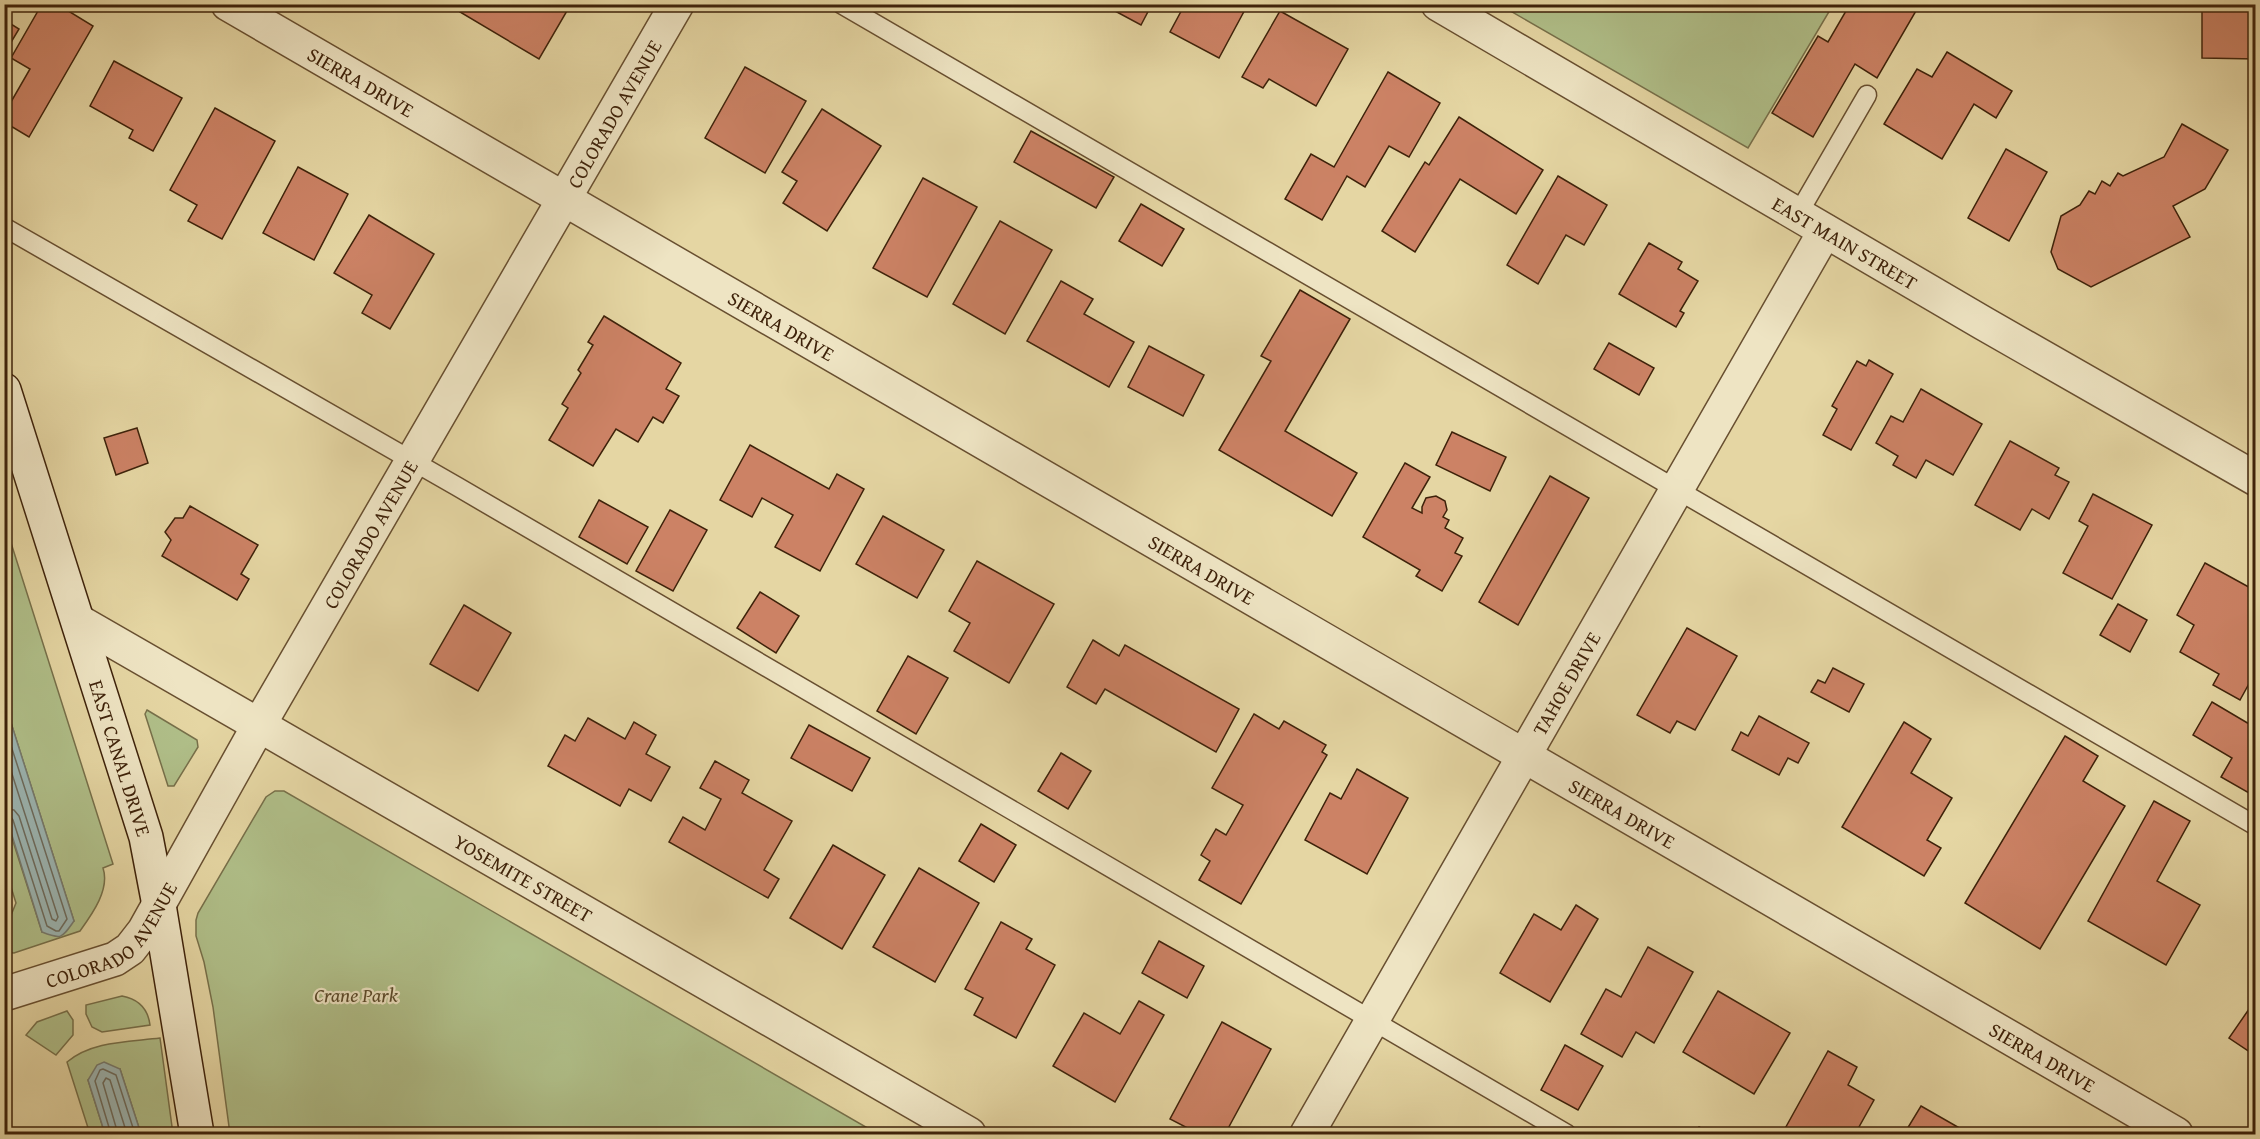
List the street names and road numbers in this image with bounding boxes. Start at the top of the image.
street label: COLORADO AVENUE [559,34,668,193]
street label: SIERRA DRIVE [303,39,420,124]
street label: EAST MAIN STREET [1767,189,1923,296]
street label: SIERRA DRIVE [723,283,840,367]
street label: COLORADO AVENUE [315,454,424,614]
street label: SIERRA DRIVE [1143,527,1261,611]
street label: TAHOE DRIVE [1525,626,1607,740]
street label: EAST CANAL DRIVE [82,676,159,840]
street label: SIERRA DRIVE [1564,771,1681,855]
street label: YOSEMITE STREET [449,826,598,929]
street label: COLORADO AVENUE [42,876,183,995]
street label: SIERRA DRIVE [1984,1014,2101,1099]

